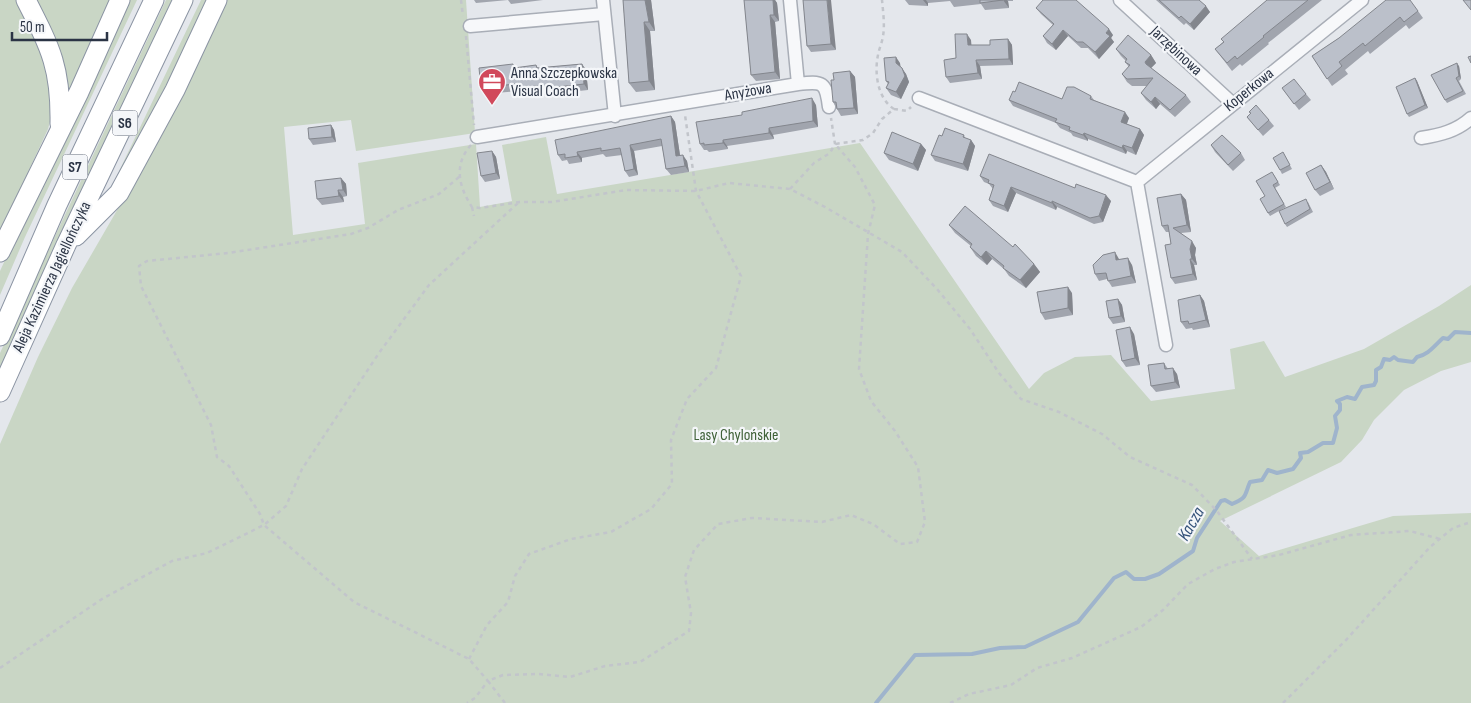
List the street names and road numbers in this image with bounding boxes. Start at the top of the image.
street label: Jarzębinowa [1145,22,1206,80]
street label: Koperkowa [1220,64,1278,116]
street label: Anyżowa [722,79,773,106]
road number: S6 [112,110,138,136]
road number: S7 [62,154,88,180]
street label: Aleja Kazimierza Jagiellończyka [8,199,95,356]

